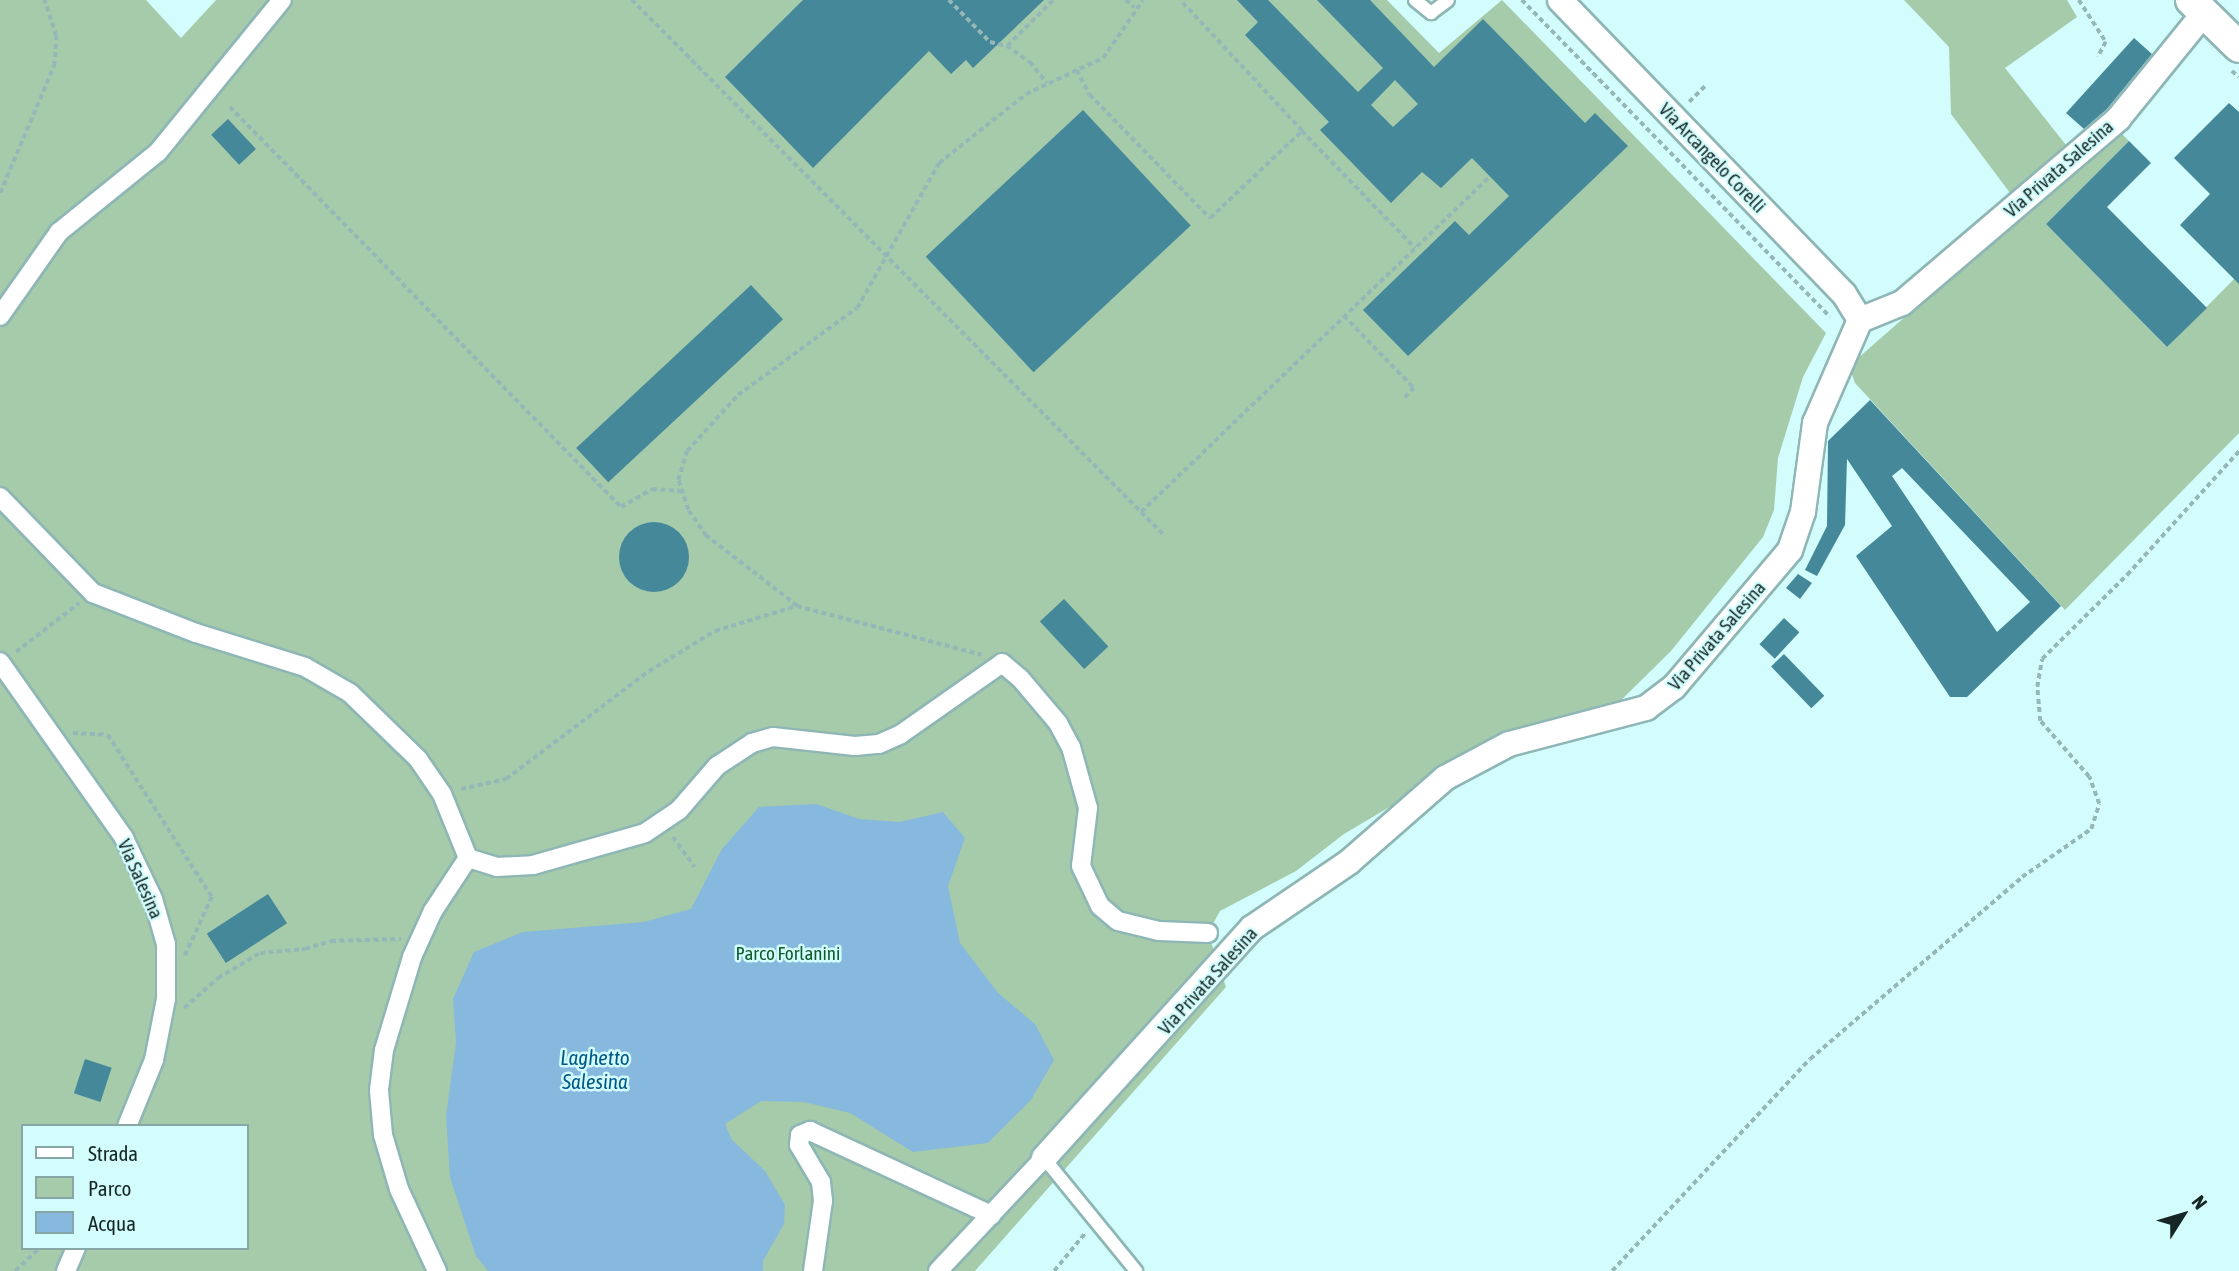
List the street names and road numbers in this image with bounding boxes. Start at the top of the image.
street label: Via Arcangelo Corelli [1654,98,1770,218]
street label: Via Privata Salesina [2000,115,2118,223]
street label: Via Privata Salesina [1663,577,1771,695]
street label: Via Salesina [112,836,168,922]
street label: Via Privata Salesina [1154,922,1262,1040]

